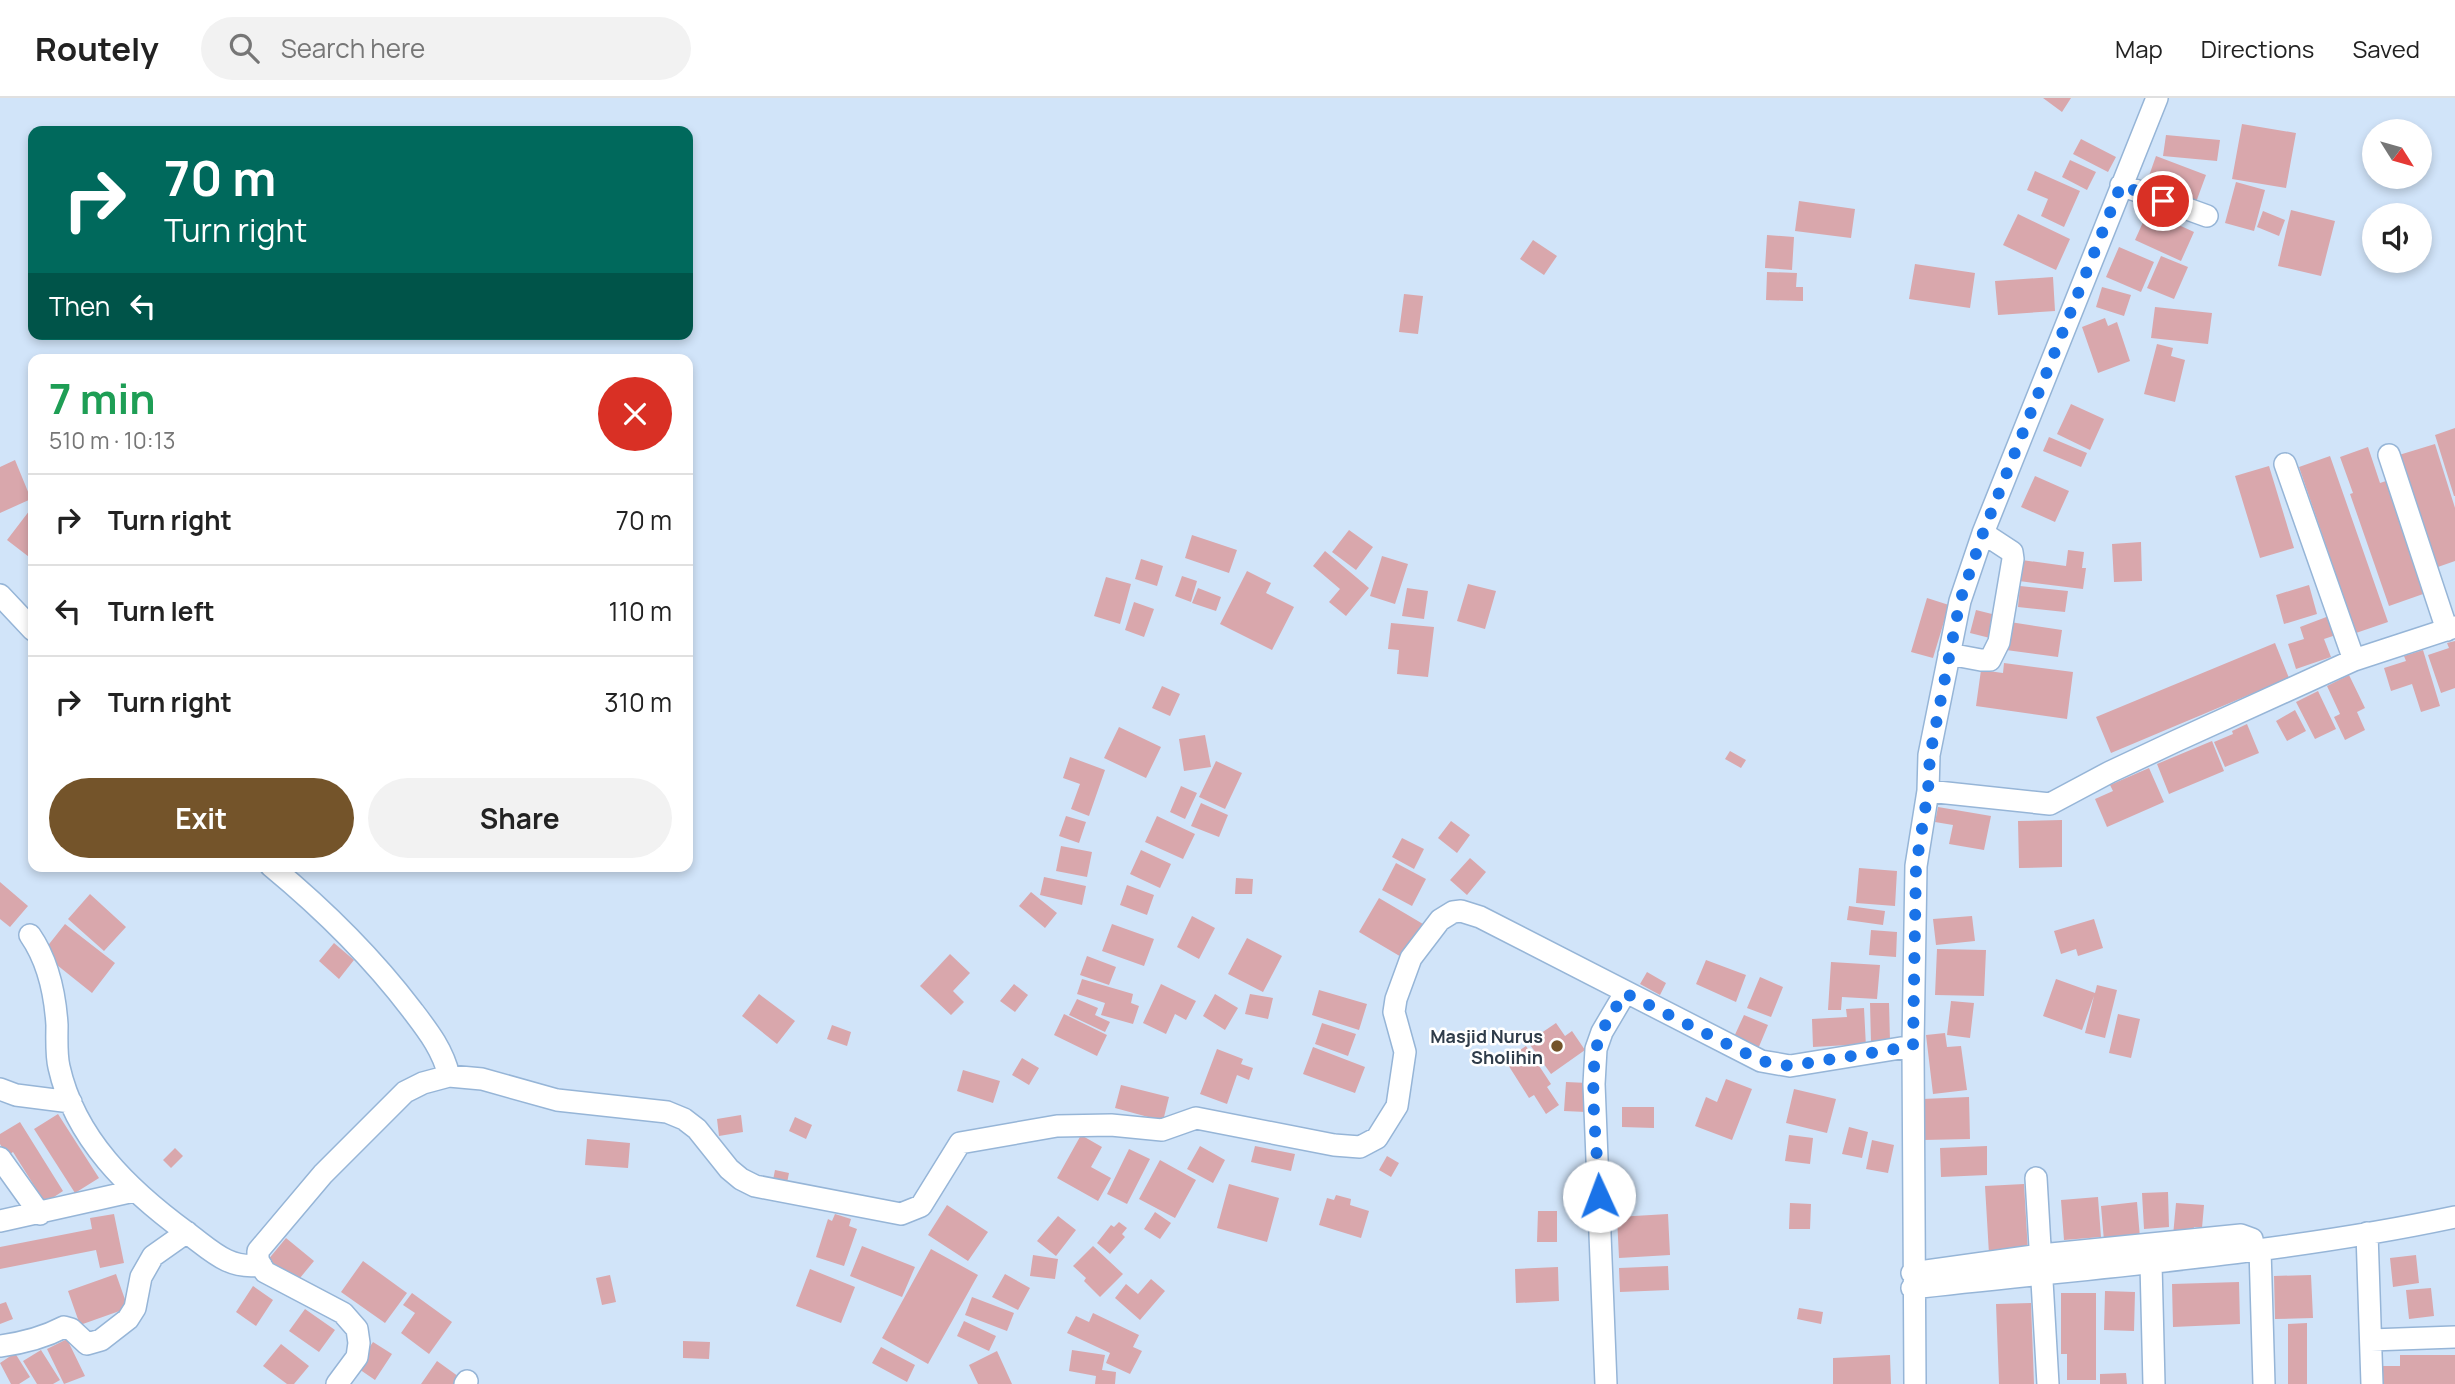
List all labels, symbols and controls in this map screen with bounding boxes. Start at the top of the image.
search box [201,17,691,80]
text: Routely [35,26,159,71]
icon: search [225,29,263,67]
text: Search here [281,30,425,66]
text: Map [2115,32,2163,65]
text: Directions [2201,32,2314,65]
text: Saved [2352,32,2420,65]
north arrow [2362,119,2432,189]
map controls [2362,119,2432,273]
text: 70 m [164,144,276,211]
icon: right [49,154,140,245]
pin [2133,171,2193,231]
icon: arrive [2144,182,2182,220]
button: sound [2362,203,2432,273]
text: Turn right [164,208,307,252]
icon: left [124,287,162,325]
text: Then [49,288,110,324]
text: 7 min [49,369,156,427]
button: close [598,377,672,451]
text: 510 m · 10:13 [49,424,175,456]
icon: right [49,501,87,539]
text: Turn right [108,502,232,538]
text: 70 m [616,502,672,538]
icon: left [49,592,87,630]
text: Turn left [108,593,215,629]
text: 110 m [609,593,672,629]
icon: right [49,683,87,721]
text: Turn right [108,684,232,720]
text: 310 m [604,684,672,720]
button: Exit [49,778,354,858]
button: Share [368,778,672,858]
place label: Masjid Nurus Sholihin [1430,1024,1543,1069]
marker: Masjid Nurus Sholihin [1549,1038,1565,1054]
position arrow [1562,1159,1636,1233]

